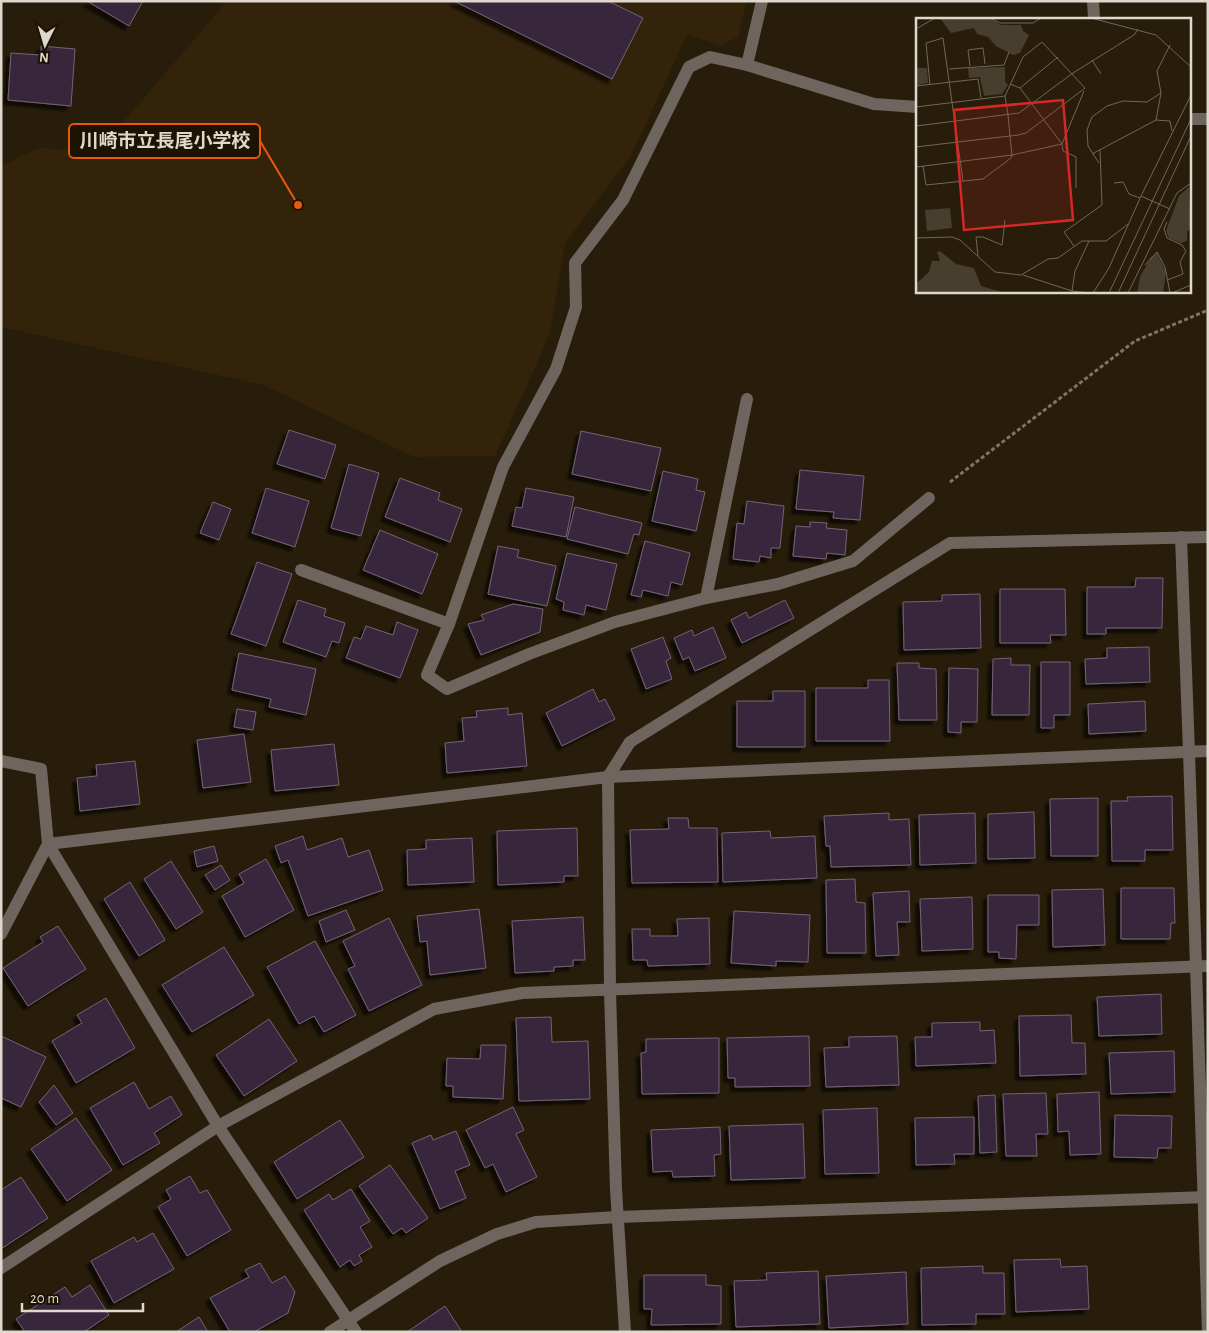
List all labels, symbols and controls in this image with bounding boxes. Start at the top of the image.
inset map [916,18,1192,292]
north arrow [20,20,70,70]
text: N [38,50,49,64]
callout: 川崎市立長尾小学校 [69,124,260,158]
text: 川崎市立長尾小学校 [79,130,251,151]
scale bar [22,1280,144,1312]
text: 20 m [30,1291,59,1306]

